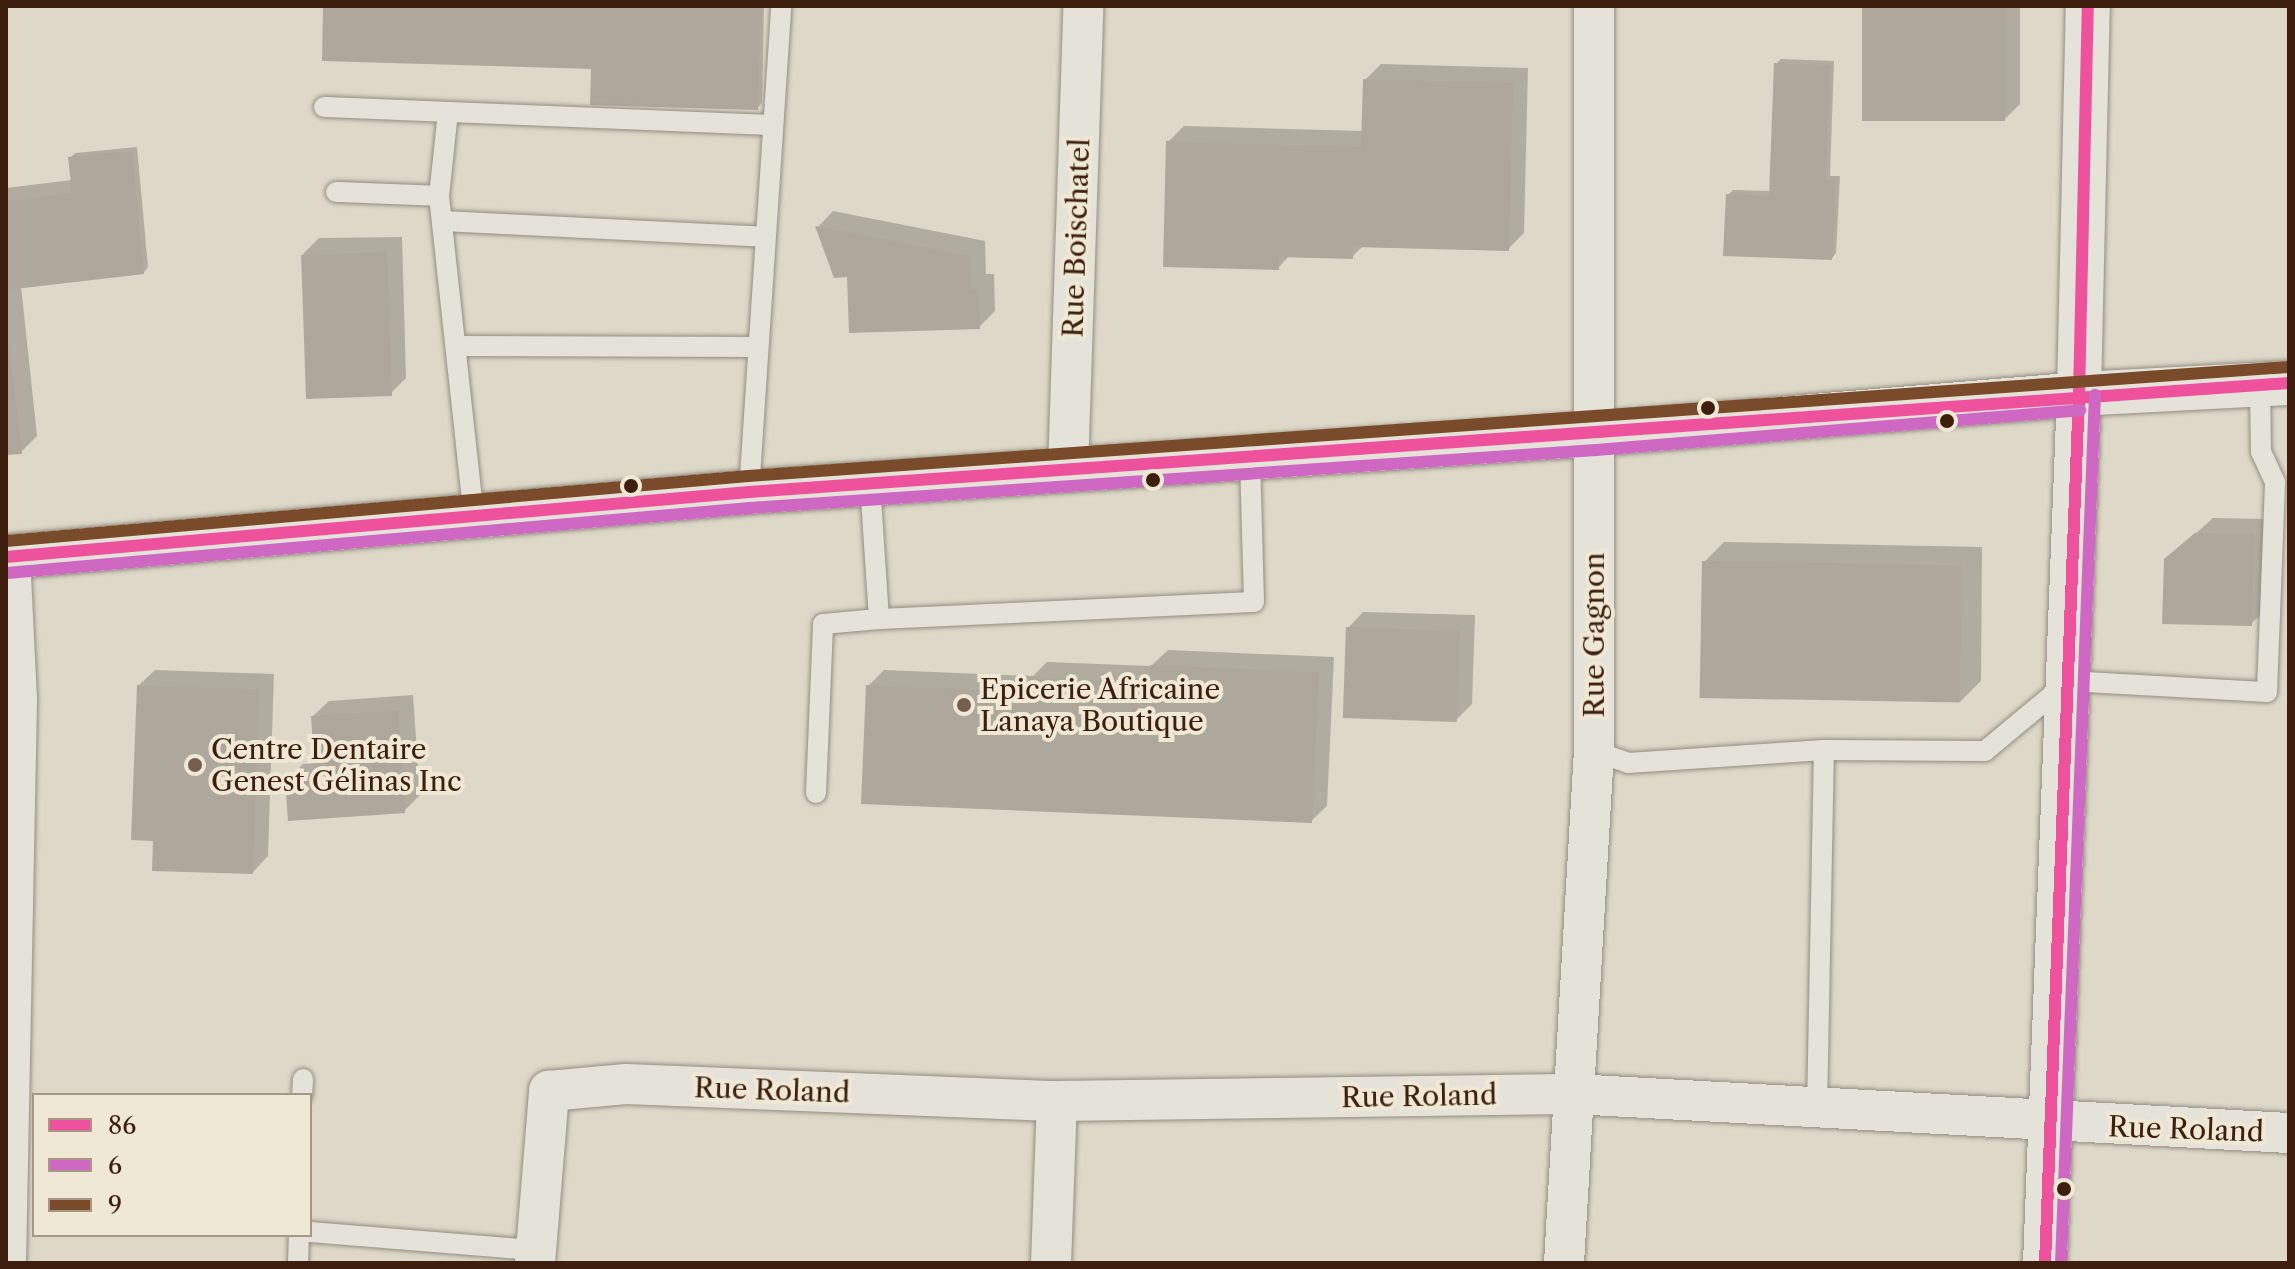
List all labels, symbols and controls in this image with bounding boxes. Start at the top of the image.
street label: Rue Boischatel [1056,138,1096,338]
unlabelled marker [1700,400,1716,416]
unlabelled marker [1939,413,1955,429]
unlabelled marker [1145,472,1161,488]
unlabelled marker [623,478,639,494]
street label: Rue Gagnon [1577,552,1611,718]
place label: Epicerie Africaine Lanaya Boutique [980,672,1221,738]
marker: Epicerie Africaine Lanaya Boutique [955,696,973,714]
place label: Centre Dentaire Genest Gélinas Inc [211,732,462,798]
marker: Centre Dentaire Genest Gélinas Inc [186,756,204,774]
street label: Rue Roland [693,1070,851,1110]
street label: Rue Roland [1341,1078,1497,1114]
legend [32,1093,312,1237]
street label: Rue Roland [2107,1109,2265,1149]
text: 86 [108,1111,136,1140]
text: 6 [108,1151,122,1180]
unlabelled marker [2056,1181,2072,1197]
text: 9 [108,1191,122,1220]

